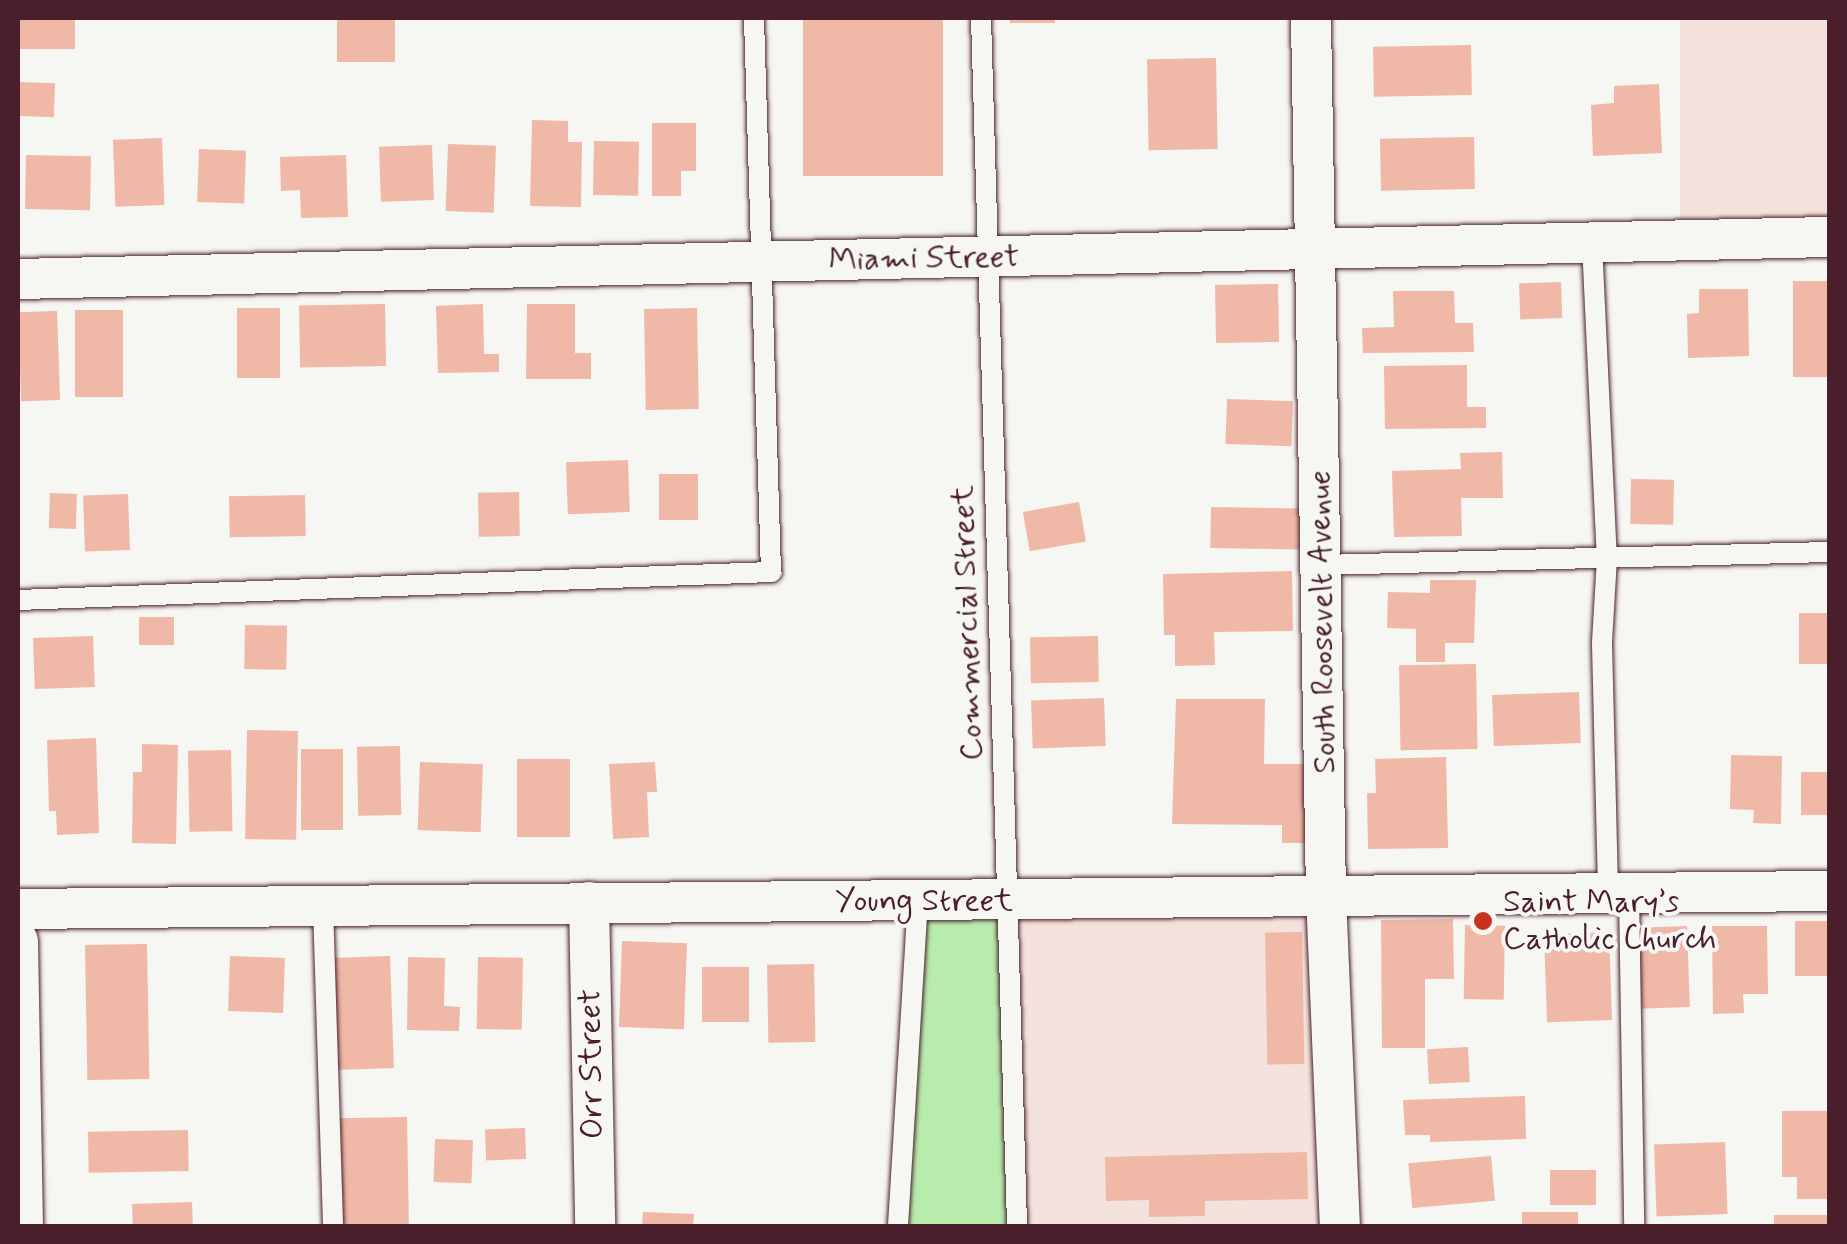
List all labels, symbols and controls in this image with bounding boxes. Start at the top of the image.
street label: Miami Street [829,238,1019,280]
street label: South Roosevelt Avenue [1301,467,1345,777]
street label: Commercial Street [944,485,992,761]
street label: Young Street [835,882,1013,920]
place label: Saint Mary’s Catholic Church [1503,884,1724,959]
marker: Saint Mary’s Catholic Church [1472,910,1494,932]
street label: Orr Street [572,989,612,1139]

